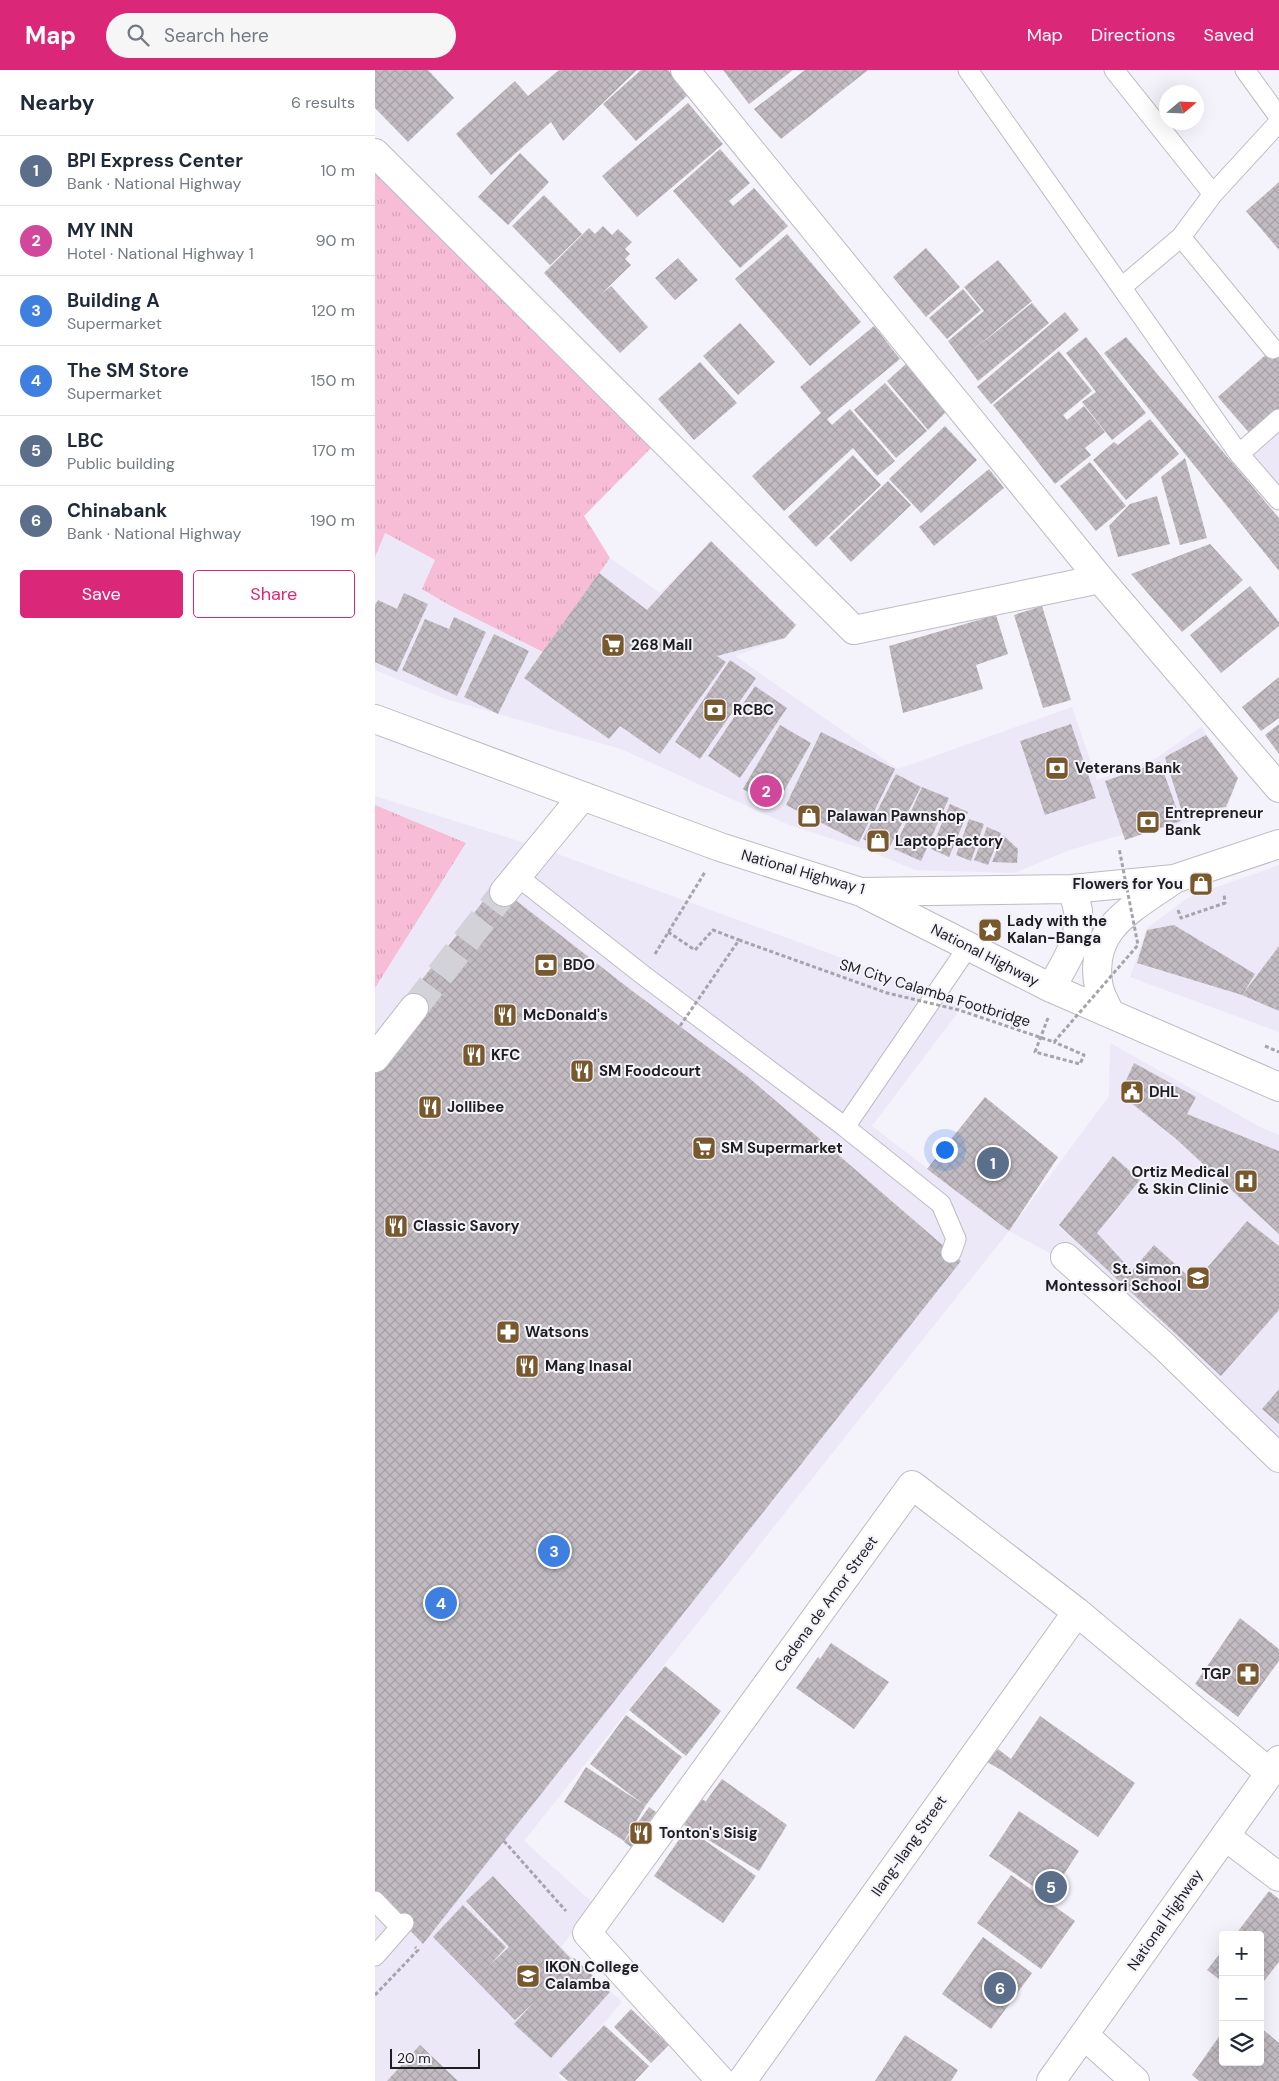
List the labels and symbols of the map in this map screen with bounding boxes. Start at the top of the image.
north arrow [1159,85,1204,130]
supermarket icon: 268 Mall [600,632,626,658]
place label: 268 Mall [631,635,692,655]
bank icon: RCBC [702,697,728,723]
place label: RCBC [733,700,774,720]
bank icon: Veterans Bank [1044,755,1070,781]
place label: Veterans Bank [1075,758,1181,778]
pin: 2 [750,772,782,810]
shop icon: Palawan Pawnshop [796,803,822,829]
place label: Entrepreneur Bank [1165,803,1263,840]
place label: Palawan Pawnshop [827,806,966,826]
bank icon: Entrepreneur Bank [1135,809,1161,835]
shop icon: LaptopFactory [865,828,891,854]
place label: LaptopFactory [895,831,1003,851]
street label: National Highway 1 [739,845,867,899]
shop icon: Flowers for You [1188,871,1214,897]
place label: Flowers for You [1072,874,1183,894]
place label: Lady with the Kalan-Banga [1007,911,1107,948]
place icon: Lady with the Kalan-Banga [977,917,1003,943]
street label: National Highway [927,919,1043,991]
bank icon: BDO [533,952,559,978]
street label: SM City Calamba Footbridge [837,954,1033,1032]
place label: BDO [563,955,595,975]
restaurant icon: McDonald's [492,1002,518,1028]
place label: McDonald's [523,1005,608,1025]
restaurant icon: KFC [461,1042,487,1068]
place label: KFC [491,1045,520,1065]
restaurant icon: SM Foodcourt [569,1058,595,1084]
place label: SM Foodcourt [599,1061,701,1081]
public building icon: DHL [1119,1079,1145,1105]
place label: DHL [1149,1082,1179,1102]
restaurant icon: Jollibee [417,1094,443,1120]
place label: Jollibee [447,1097,504,1117]
supermarket icon: SM Supermarket [691,1135,717,1161]
your location [932,1137,958,1163]
place label: SM Supermarket [721,1138,843,1158]
pin: 1 [977,1144,1009,1182]
place label: Ortiz Medical & Skin Clinic [1131,1162,1229,1199]
hospital icon: Ortiz Medical & Skin Clinic [1233,1168,1259,1194]
restaurant icon: Classic Savory [383,1213,409,1239]
place label: Classic Savory [413,1216,520,1236]
place label: St. Simon Montessori School [1045,1259,1181,1296]
school or university icon: St. Simon Montessori School [1185,1265,1211,1291]
pharmacy icon: Watsons [495,1319,521,1345]
place label: Watsons [525,1322,589,1342]
restaurant icon: Mang Inasal [514,1353,540,1379]
place label: Mang Inasal [545,1356,632,1376]
pin: 3 [538,1532,570,1570]
street label: Cadena de Amor Street [770,1532,882,1676]
pin: 4 [425,1584,457,1622]
pharmacy icon: TGP [1235,1661,1261,1687]
place label: TGP [1202,1664,1231,1684]
street label: Ilang-Ilang Street [867,1792,951,1900]
restaurant icon: Tonton's Sisig [628,1820,654,1846]
place label: Tonton's Sisig [659,1823,758,1843]
street label: National Highway [1123,1865,1208,1975]
pin: 5 [1035,1868,1067,1906]
place label: IKON College Calamba [545,1957,639,1994]
school or university icon: IKON College Calamba [515,1963,541,1989]
pin: 6 [984,1969,1016,2007]
scale bar [390,2046,480,2069]

